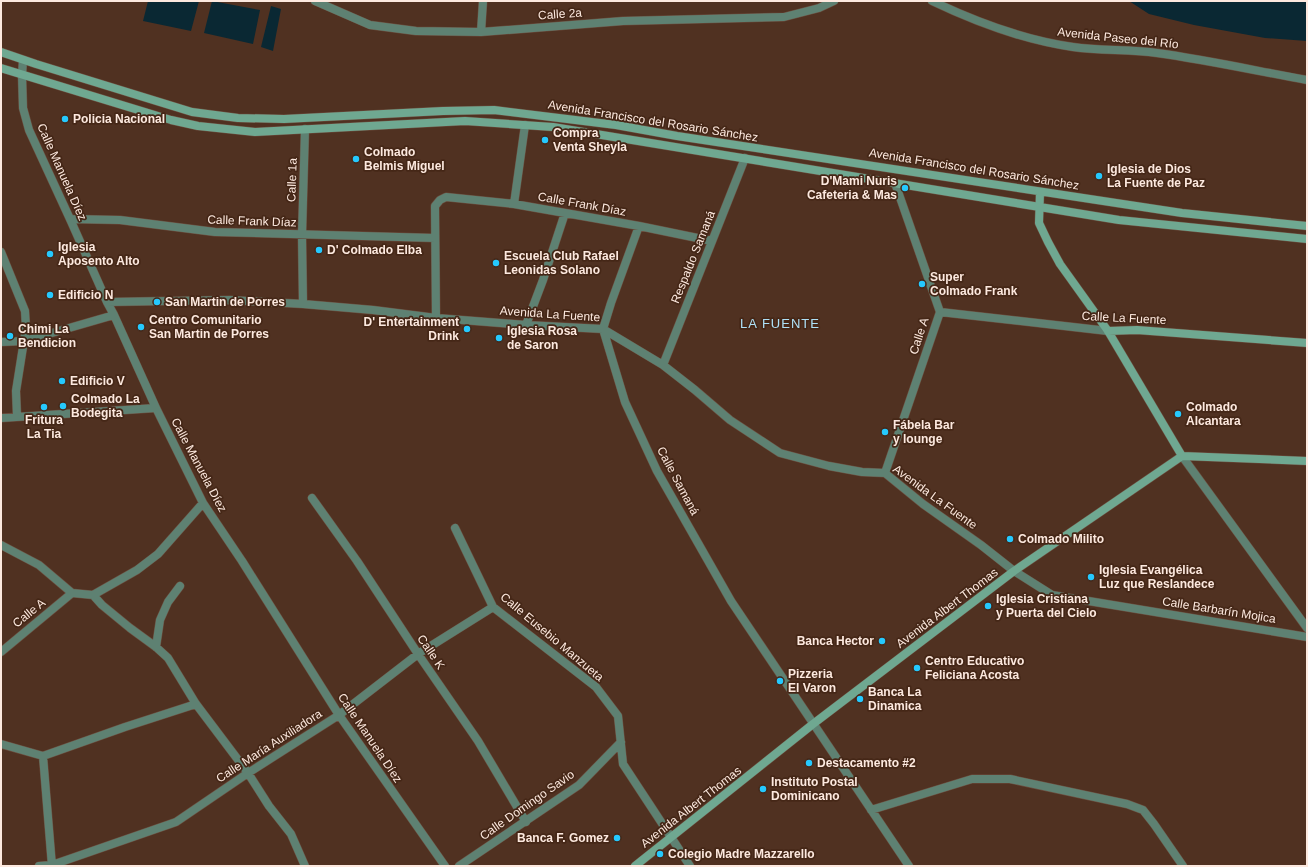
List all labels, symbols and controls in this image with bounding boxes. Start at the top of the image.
street label: Calle 2a [538,5,583,23]
street label: Avenida Paseo del Río [1057,25,1180,51]
street label: Avenida Francisco del Rosario Sánchez [547,97,759,145]
place label: Policia Nacional [73,112,165,126]
marker: Policia Nacional [60,114,70,124]
street label: Calle Manuela Díez [34,121,90,223]
place label: Compra Venta Sheyla [553,126,627,154]
marker: Compra Venta Sheyla [540,135,550,145]
place label: Colmado Belmis Miguel [364,145,445,173]
street label: Avenida Francisco del Rosario Sánchez [868,145,1080,193]
marker: Colmado Belmis Miguel [351,154,361,164]
street label: Calle 1a [284,157,300,202]
place label: Iglesia de Dios La Fuente de Paz [1107,162,1205,190]
marker: Iglesia de Dios La Fuente de Paz [1094,171,1104,181]
place label: D'Mami Nuris Cafeteria & Mas [807,174,897,202]
marker: D'Mami Nuris Cafeteria & Mas [900,183,910,193]
street label: Calle Frank Díaz [537,189,627,219]
street label: Respaldo Samaná [668,208,718,305]
street label: Calle Frank Díaz [207,212,297,230]
place label: Iglesia Aposento Alto [58,240,140,268]
place label: D' Colmado Elba [327,243,422,257]
marker: D' Colmado Elba [314,245,324,255]
marker: Iglesia Aposento Alto [45,249,55,259]
place label: Escuela Club Rafael Leonidas Solano [504,249,619,277]
marker: Escuela Club Rafael Leonidas Solano [491,258,501,268]
place label: Super Colmado Frank [930,270,1018,298]
marker: Super Colmado Frank [917,279,927,289]
place label: Edificio N [58,288,113,302]
marker: Edificio N [45,290,55,300]
place label: San Martin de Porres [165,295,285,309]
marker: San Martin de Porres [152,297,162,307]
street label: Avenida La Fuente [499,304,601,325]
street label: Calle La Fuente [1081,309,1167,327]
place label: Centro Comunitario San Martin de Porres [149,313,269,341]
place label: D' Entertainment Drink [363,315,459,343]
district label: LA FUENTE [740,316,820,331]
street label: Calle A [906,316,932,356]
place label: Chimi La Bendicion [18,322,76,350]
marker: Centro Comunitario San Martin de Porres [136,322,146,332]
marker: D' Entertainment Drink [462,324,472,334]
place label: Iglesia Rosa de Saron [507,324,577,352]
marker: Chimi La Bendicion [5,331,15,341]
marker: Iglesia Rosa de Saron [494,333,504,343]
place label: Edificio V [70,374,125,388]
marker: Edificio V [57,376,67,386]
place label: Colmado La Bodegita [71,392,140,420]
place label: Colmado Alcantara [1186,400,1241,428]
marker: Colmado La Bodegita [58,401,68,411]
marker: Fritura La Tia [39,402,49,412]
marker: Colmado Alcantara [1173,409,1183,419]
place label: Fritura La Tia [25,413,63,441]
street label: Calle Manuela Díez [168,415,230,515]
place label: Fábela Bar y lounge [893,418,955,446]
marker: Fábela Bar y lounge [880,427,890,437]
street label: Calle Samaná [654,444,702,518]
street label: Avenida La Fuente [890,462,980,532]
place label: Colmado Milito [1018,532,1104,546]
marker: Colmado Milito [1005,534,1015,544]
place label: Iglesia Evangélica Luz que Reslandece [1099,563,1215,591]
street label: Avenida Albert Thomas [893,565,1001,651]
marker: Iglesia Evangélica Luz que Reslandece [1086,572,1096,582]
street label: Calle Eusebio Manzueta [498,590,607,684]
place label: Iglesia Cristiana y Puerta del Cielo [996,592,1097,620]
street label: Calle Barbarín Mojica [1161,594,1277,626]
street label: Calle A [10,596,48,630]
marker: Iglesia Cristiana y Puerta del Cielo [983,601,993,611]
street label: Calle K [414,632,448,672]
place label: Banca Hector [797,634,874,648]
marker: Banca Hector [877,636,887,646]
place label: Centro Educativo Feliciana Acosta [925,654,1024,682]
marker: Centro Educativo Feliciana Acosta [912,663,922,673]
place label: Pizzeria El Varon [788,667,836,695]
marker: Pizzeria El Varon [775,676,785,686]
place label: Banca La Dinamica [868,685,922,713]
street label: Calle Manuela Díez [335,691,405,785]
marker: Banca La Dinamica [855,694,865,704]
street label: Calle María Auxiliadora [213,706,325,785]
place label: Destacamento #2 [817,756,916,770]
marker: Destacamento #2 [804,758,814,768]
street label: Avenida Albert Thomas [638,763,744,851]
street label: Calle Domingo Savio [477,767,577,843]
place label: Instituto Postal Dominicano [771,775,858,803]
marker: Instituto Postal Dominicano [758,784,768,794]
place label: Banca F. Gomez [517,831,609,845]
marker: Banca F. Gomez [612,833,622,843]
place label: Colegio Madre Mazzarello [668,847,815,861]
marker: Colegio Madre Mazzarello [655,849,665,859]

